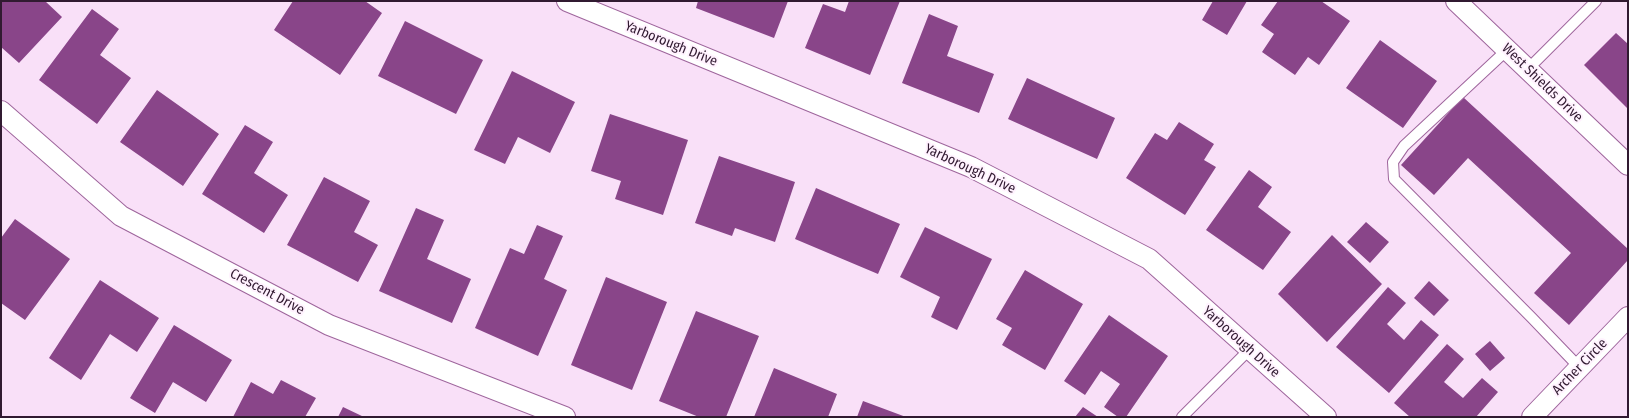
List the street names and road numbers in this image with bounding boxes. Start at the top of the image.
street label: Yarborough Drive [622,18,720,70]
street label: West Shields Drive [1498,40,1586,126]
street label: Yarborough Drive [922,141,1018,197]
street label: Crescent Drive [227,265,307,319]
street label: Yarborough Drive [1199,303,1283,381]
street label: Archer Circle [1549,335,1611,399]

